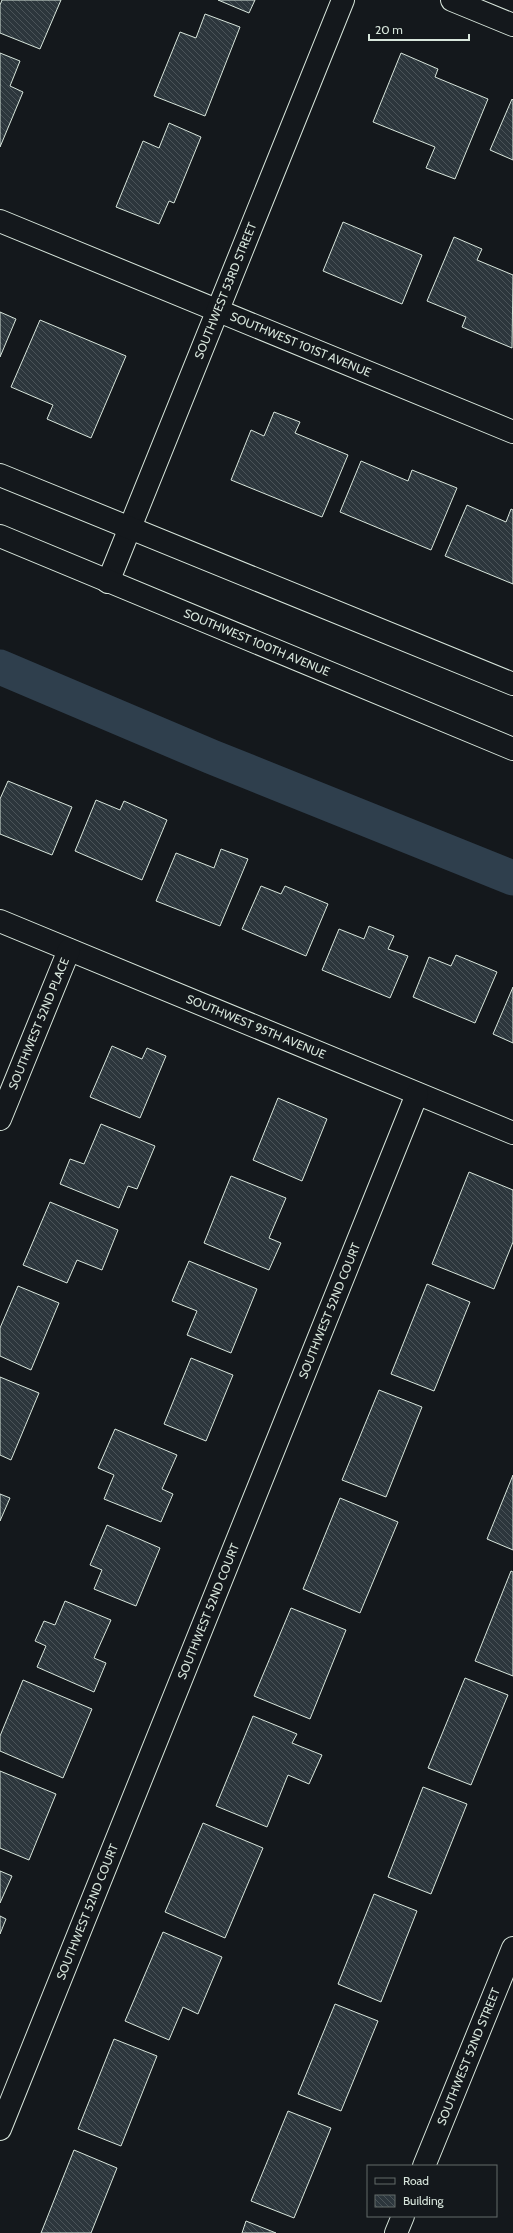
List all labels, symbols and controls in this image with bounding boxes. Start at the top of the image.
scale bar [369,16,469,42]
text: 20 m [375,22,403,37]
street label: SOUTHWEST 53RD STREET [191,220,260,361]
street label: SOUTHWEST 101ST AVENUE [228,309,374,380]
street label: SOUTHWEST 100TH AVENUE [182,605,332,679]
street label: SOUTHWEST 52ND PLACE [5,955,72,1092]
street label: SOUTHWEST 95TH AVENUE [184,991,328,1062]
street label: SOUTHWEST 52ND COURT [295,1240,363,1381]
street label: SOUTHWEST 52ND COURT [174,1540,242,1681]
street label: SOUTHWEST 52ND COURT [53,1841,121,1982]
street label: SOUTHWEST 52ND STREET [433,1985,503,2127]
legend [367,2165,497,2217]
text: Road [403,2173,429,2188]
text: Building [403,2193,445,2208]

